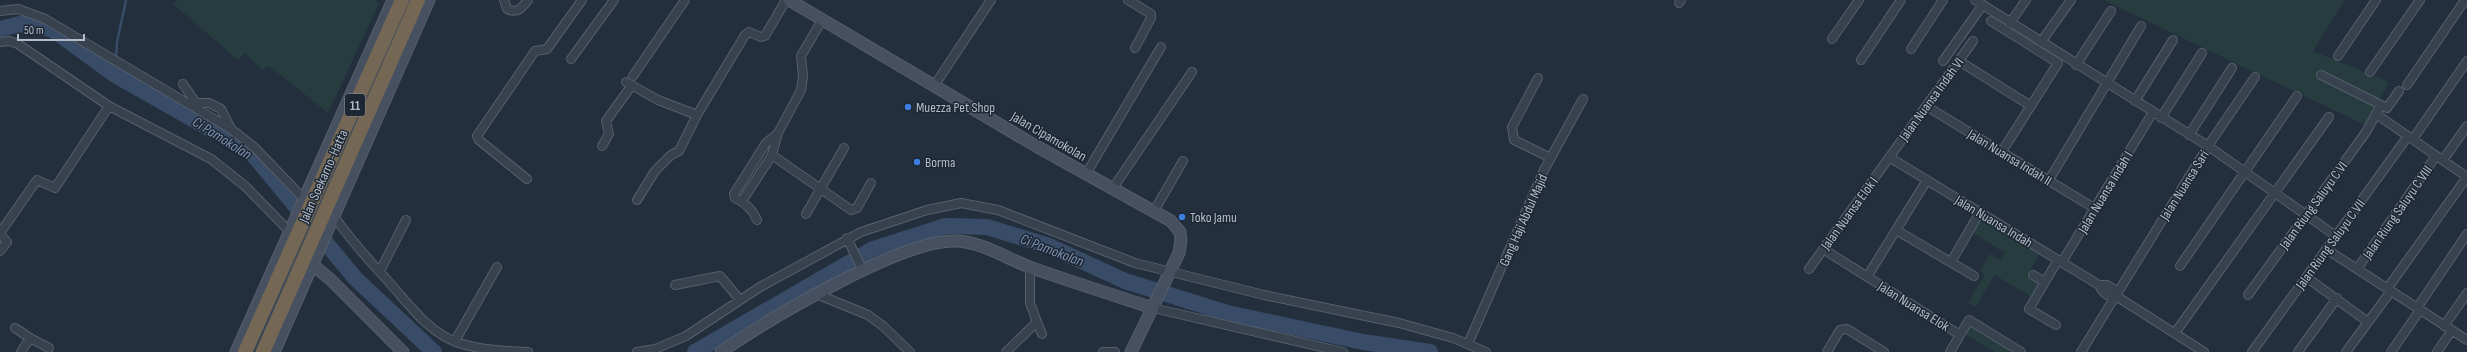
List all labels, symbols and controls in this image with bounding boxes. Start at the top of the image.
scale bar [18,16,84,42]
text: 50 m [24,23,44,38]
street label: Jalan Nuansa Indah VI [1895,54,1967,145]
road number: 11 [345,94,365,116]
place label: Muezza Pet Shop [916,99,995,116]
marker: Muezza Pet Shop [903,102,913,112]
street label: Jalan Cipamokolan [1007,107,1090,165]
water label: Ci Pamokolan [188,113,255,164]
street label: Jalan Nuansa Indah II [1964,125,2055,189]
street label: Jalan Soekarno-Hatta [295,127,352,226]
street label: Jalan Nuansa Sari [2156,147,2213,224]
street label: Jalan Nuansa Indah I [2074,148,2137,237]
place label: Borma [925,154,955,171]
marker: Borma [912,157,922,167]
street label: Jalan Riung Saluyu C VI [2275,158,2351,253]
street label: Jalan Riung Saluyu C VIII [2358,162,2436,263]
street label: Gang Haji Abdul Majid [1496,171,1551,269]
street label: Jalan Nuansa Elok I [1817,173,1882,254]
street label: Jalan Nuansa Indah [1951,191,2036,251]
street label: Jalan Riung Saluyu C VII [2291,196,2369,294]
place label: Toko Jamu [1190,209,1237,226]
marker: Toko Jamu [1177,212,1187,222]
water label: Ci Pamokolan [1017,230,1086,271]
street label: Jalan Nuansa Elok [1874,277,1953,335]

